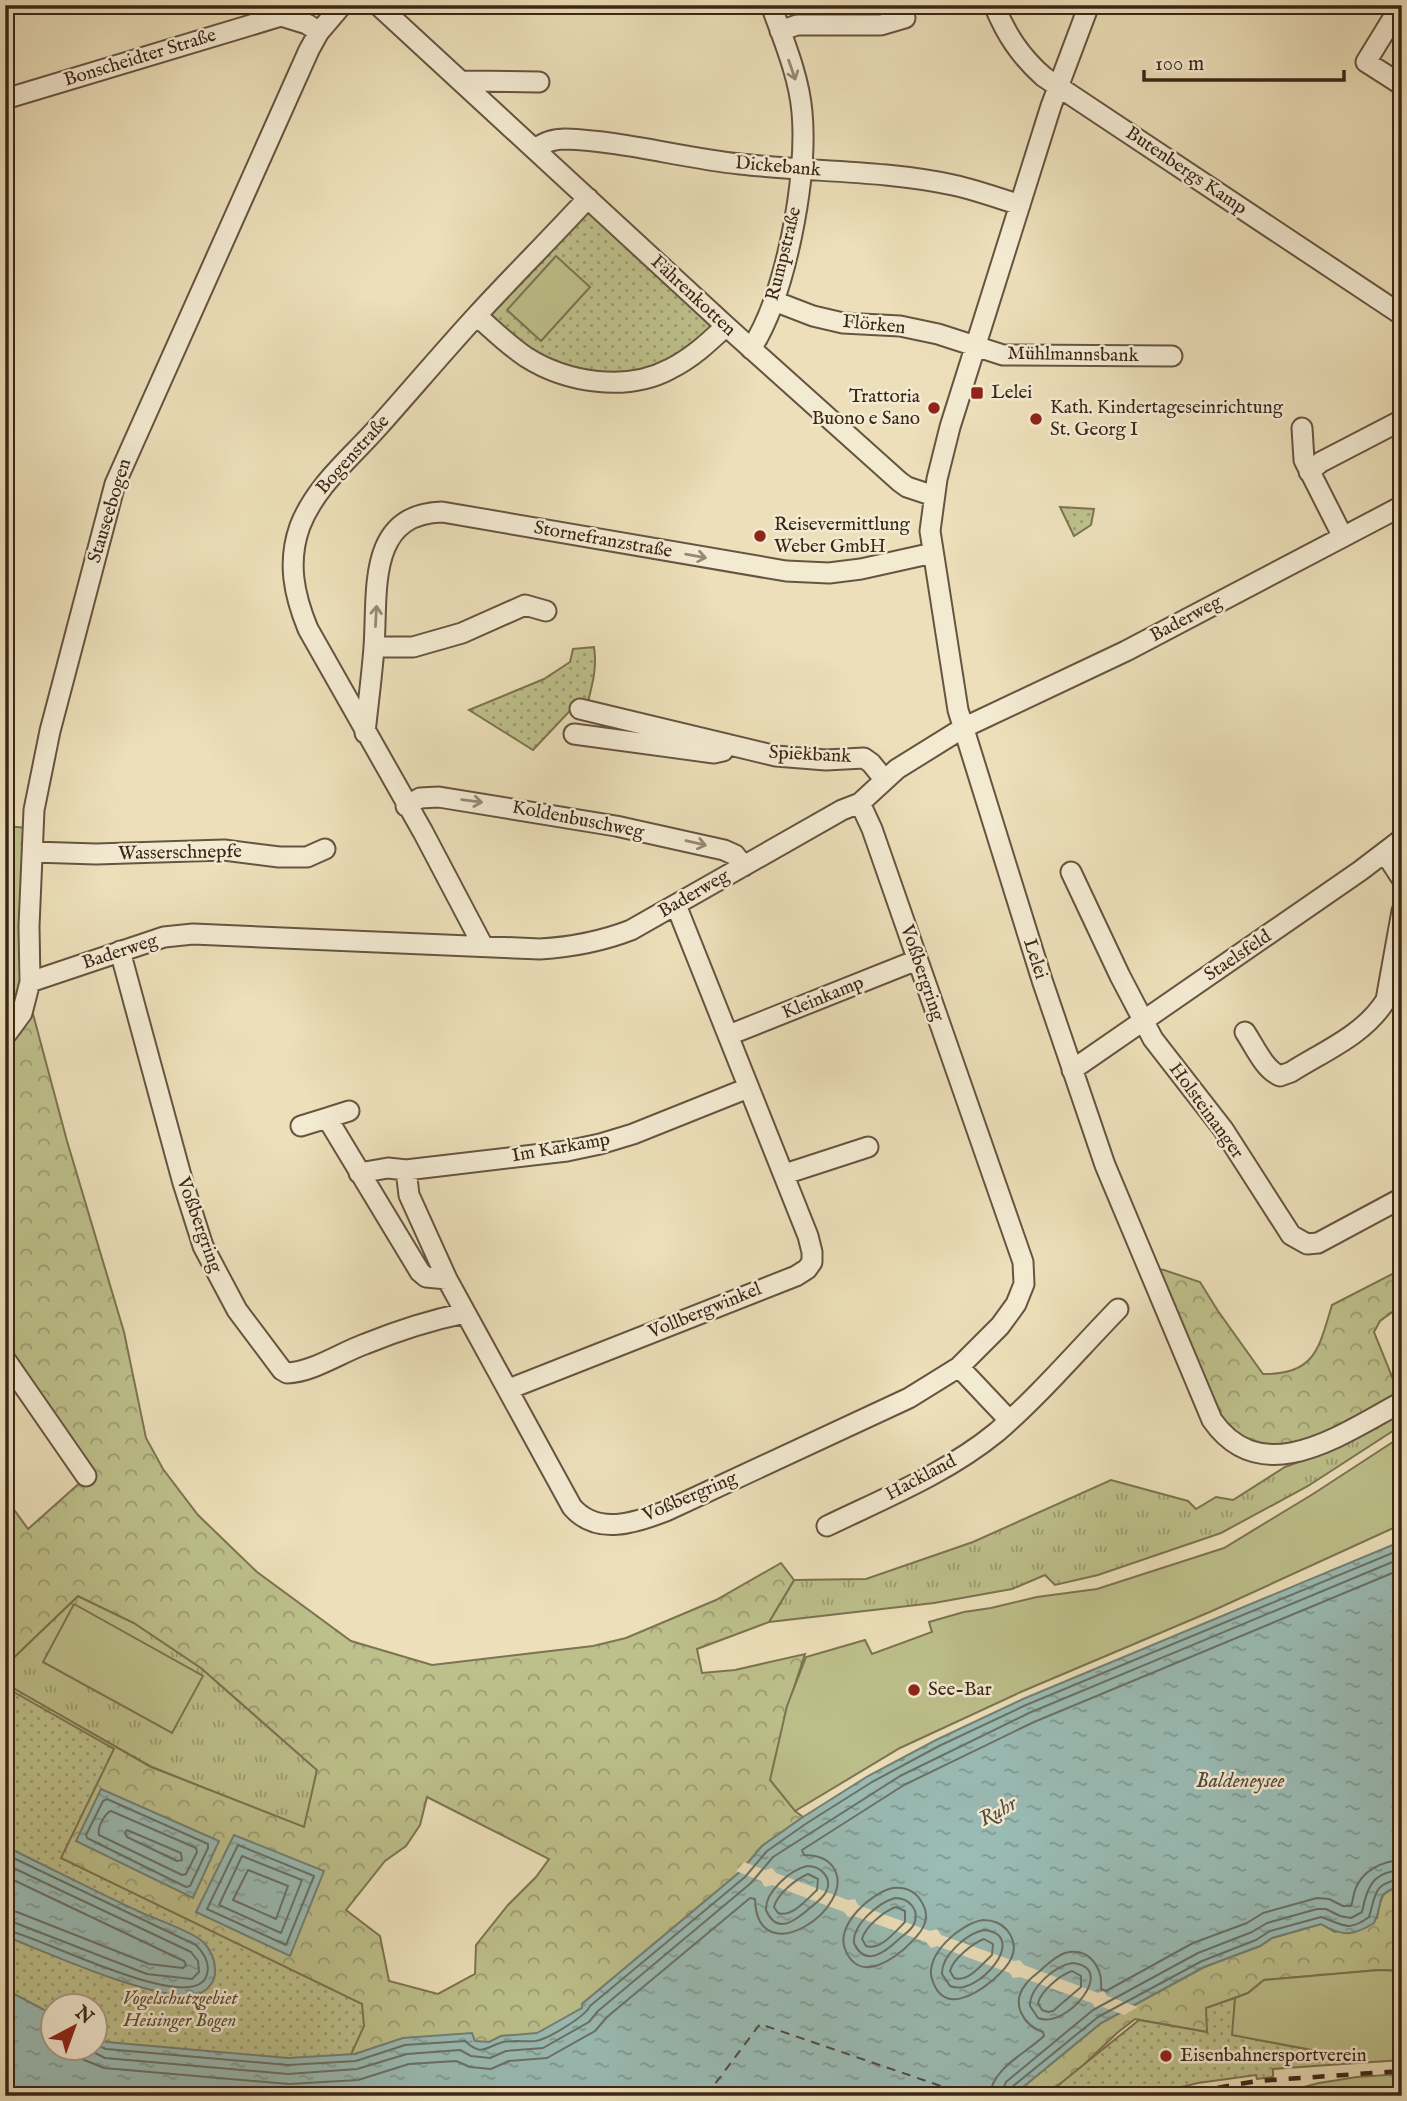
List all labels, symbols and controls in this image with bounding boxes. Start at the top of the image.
street label: Bonscheidter Straße [61,23,219,93]
scale bar [1144,38,1344,82]
text: 100 m [1155,51,1204,78]
one-way arrow [787,59,800,81]
street label: Butenbergs Kamp [1121,121,1251,221]
street label: Dickebank [734,151,823,183]
street label: Rumpstraße [761,204,807,304]
street label: Fährenkotten [645,250,741,342]
street label: Flörken [841,310,907,340]
street label: Mühlmannsbank [1007,342,1140,368]
place label: Lelei [991,381,1032,405]
place label: Trattoria Buono e Sano [812,385,921,431]
marker: Lelei [969,385,985,401]
place label: Kath. Kindertageseinrichtung St. Georg I [1050,396,1284,442]
marker: Trattoria Buono e Sano [926,400,942,416]
street label: Bogenstraße [311,410,395,500]
marker: Kath. Kindertageseinrichtung St. Georg I [1028,411,1044,427]
street label: Stauseebogen [83,456,137,566]
place label: Reisevermittlung Weber GmbH [774,513,910,559]
street label: Stornefranzstraße [532,516,674,564]
marker: Reisevermittlung Weber GmbH [752,528,768,544]
one-way arrow [684,549,707,563]
street label: Baderweg [1146,590,1227,648]
one-way arrow [369,605,382,628]
street label: Spiekbank [768,741,853,769]
one-way arrow [460,795,483,808]
street label: Koldenbuschweg [510,795,647,845]
one-way arrow [684,837,706,850]
street label: Wasserschnepfe [118,840,242,866]
street label: Baderweg [654,864,734,924]
street label: Voßbergring [894,921,950,1025]
street label: Staelsfeld [1200,924,1277,987]
street label: Baderweg [79,928,161,975]
street label: Lelei [1017,936,1053,982]
street label: Kleinkamp [779,971,867,1025]
street label: Holsteinanger [1163,1058,1249,1164]
street label: Im Karkamp [510,1128,612,1168]
street label: Voßbergring [170,1173,228,1277]
street label: Vollbergwinkel [644,1277,766,1345]
street label: Hackland [882,1449,961,1507]
street label: Voßbergring [638,1466,741,1528]
place label: See-Bar [928,1678,992,1702]
marker: See-Bar [906,1682,922,1698]
water label: Baldeneysee [1196,1768,1284,1795]
water label: Ruhr [974,1790,1023,1833]
park label: Vogelschutzgebiet Heisinger Bogen [122,1987,238,2033]
north arrow [38,1993,108,2062]
text: N [69,2001,98,2030]
place label: Eisenbahnersportverein [1180,2044,1367,2068]
marker: Eisenbahnersportverein [1158,2048,1174,2064]

